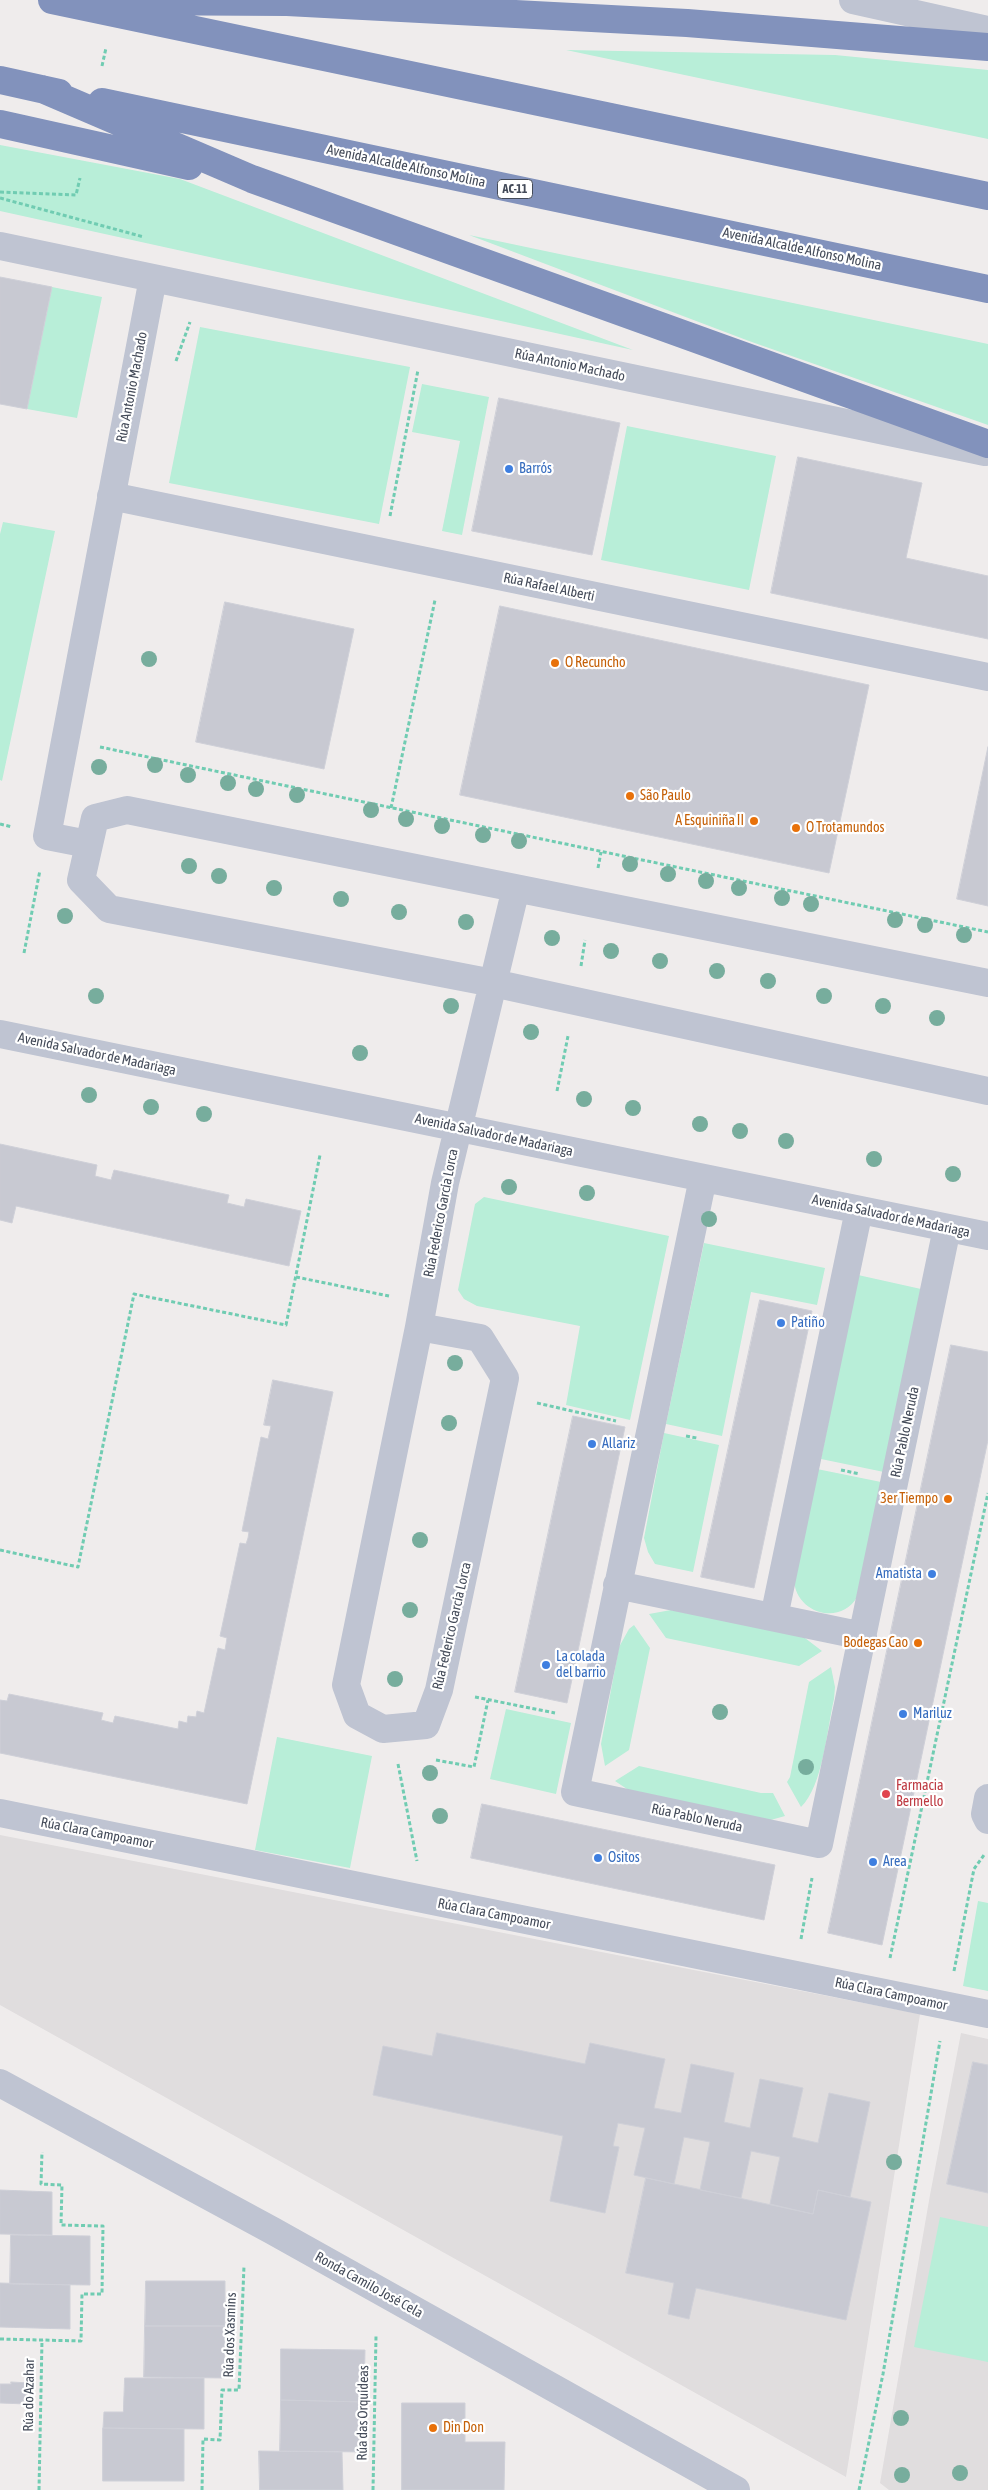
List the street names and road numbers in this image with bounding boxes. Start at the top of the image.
street label: Avenida Alcalde Alfonso Molina [325,141,487,191]
road number: AC-11 [498,180,532,198]
street label: Avenida Alcalde Alfonso Molina [721,224,883,274]
street label: Rúa Antonio Machado [113,330,151,444]
street label: Rúa Antonio Machado [513,345,627,385]
street label: Rúa Rafael Alberti [502,569,596,605]
street label: Avenida Salvador de Madariaga [16,1029,178,1079]
street label: Avenida Salvador de Madariaga [413,1110,575,1160]
street label: Rúa Federico García Lorca [420,1147,462,1279]
street label: Avenida Salvador de Madariaga [810,1191,972,1241]
street label: Rúa Pablo Neruda [887,1385,923,1479]
street label: Rúa Federico García Lorca [429,1561,475,1691]
street label: Rúa Pablo Neruda [650,1800,744,1836]
street label: Rúa Clara Campoamor [39,1814,155,1852]
street label: Rúa Clara Campoamor [436,1895,552,1933]
street label: Rúa Clara Campoamor [833,1974,949,2014]
street label: Ronda Camilo José Cela [312,2248,426,2322]
street label: Rúa dos Xasmíns [220,2292,240,2378]
street label: Rúa do Azahar [20,2358,38,2432]
street label: Rúa das Orquídeas [354,2365,372,2461]

